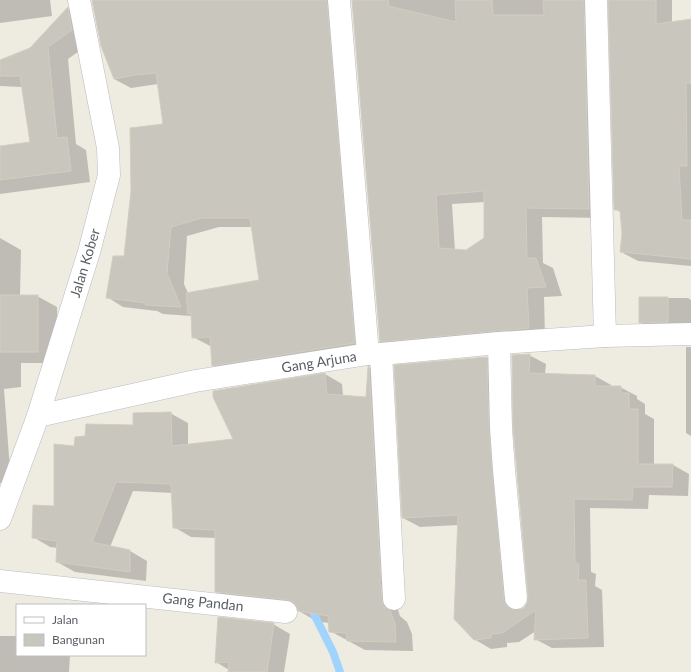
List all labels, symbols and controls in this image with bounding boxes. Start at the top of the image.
street label: Jalan Kober [66,226,103,299]
street label: Gang Arjuna [280,347,358,376]
street label: Gang Pandan [162,589,244,614]
legend [16,604,146,656]
text: Jalan [52,612,78,627]
text: Bangunan [52,632,105,647]

